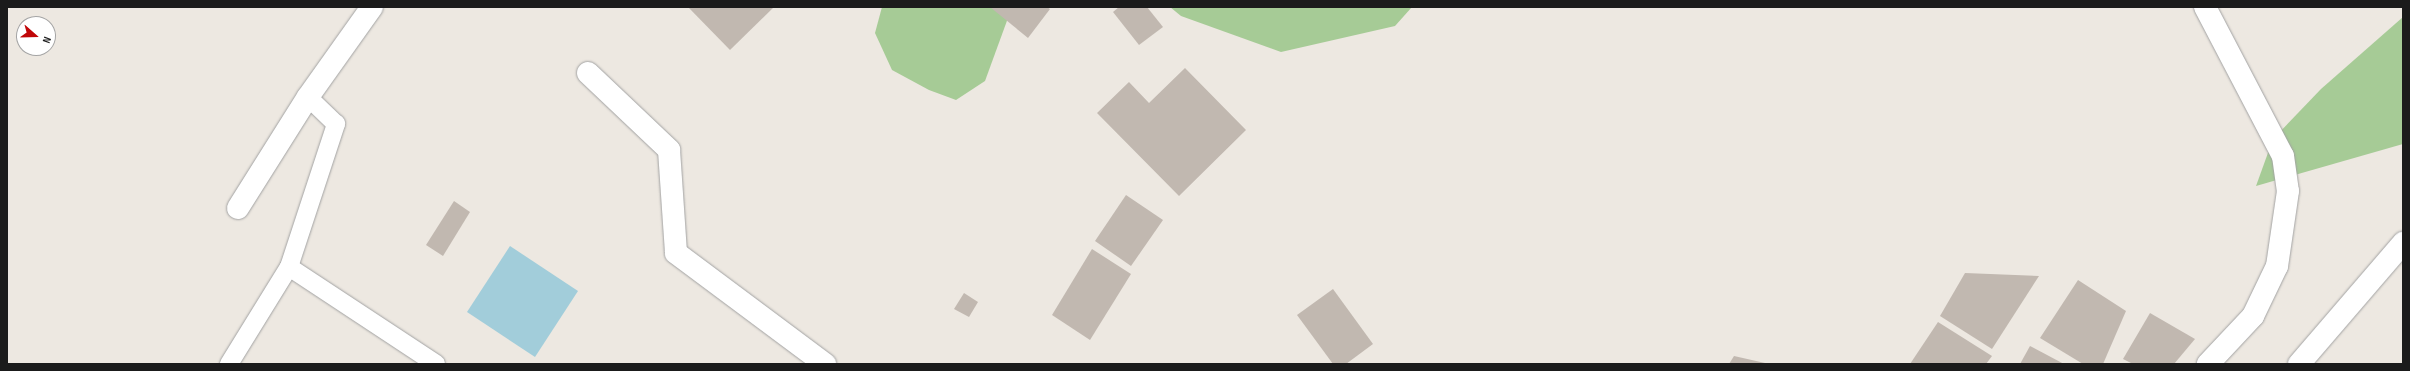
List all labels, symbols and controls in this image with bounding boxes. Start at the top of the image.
north arrow [16,16,56,56]
text: N [40,35,54,45]

